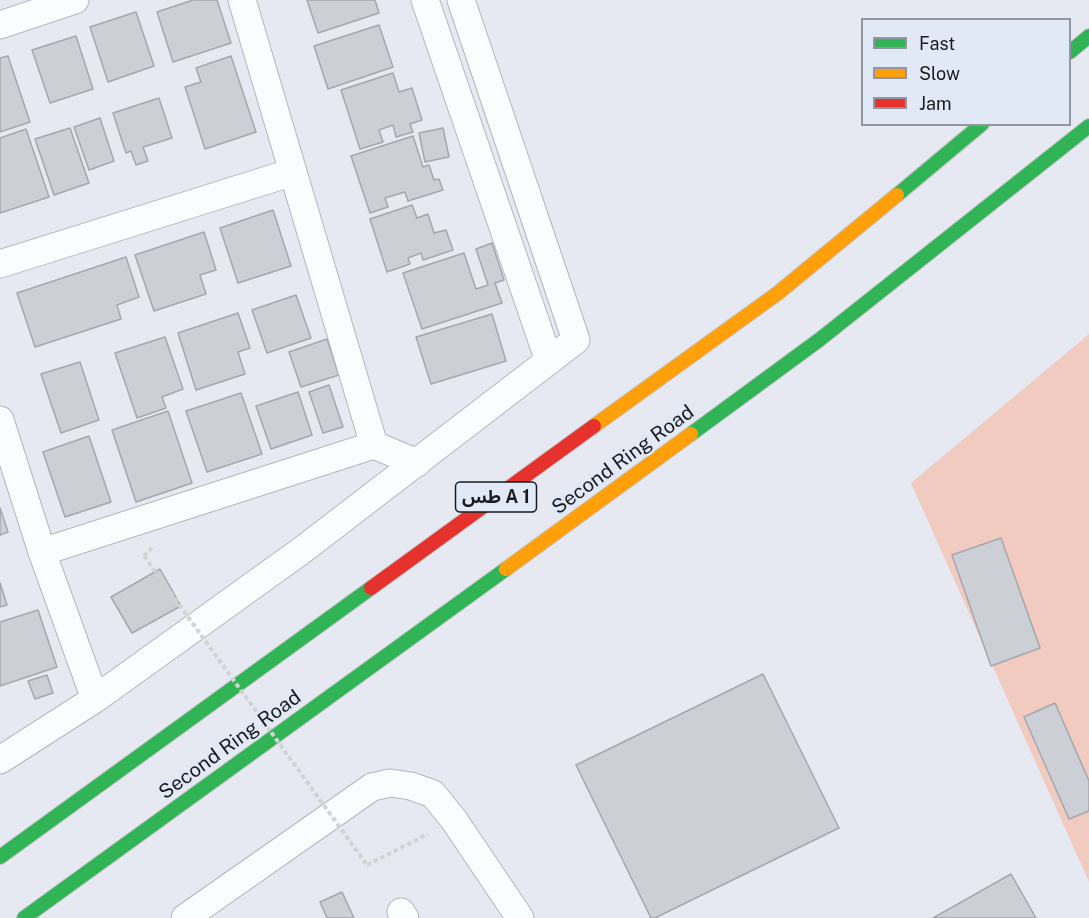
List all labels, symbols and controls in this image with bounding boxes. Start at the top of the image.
legend [861,18,1071,126]
text: Fast [919,33,955,54]
text: Slow [919,63,960,84]
text: Jam [919,93,952,114]
street label: Second Ring Road [547,400,699,520]
road number: طس A 1 [456,482,536,512]
street label: Second Ring Road [154,685,306,805]

